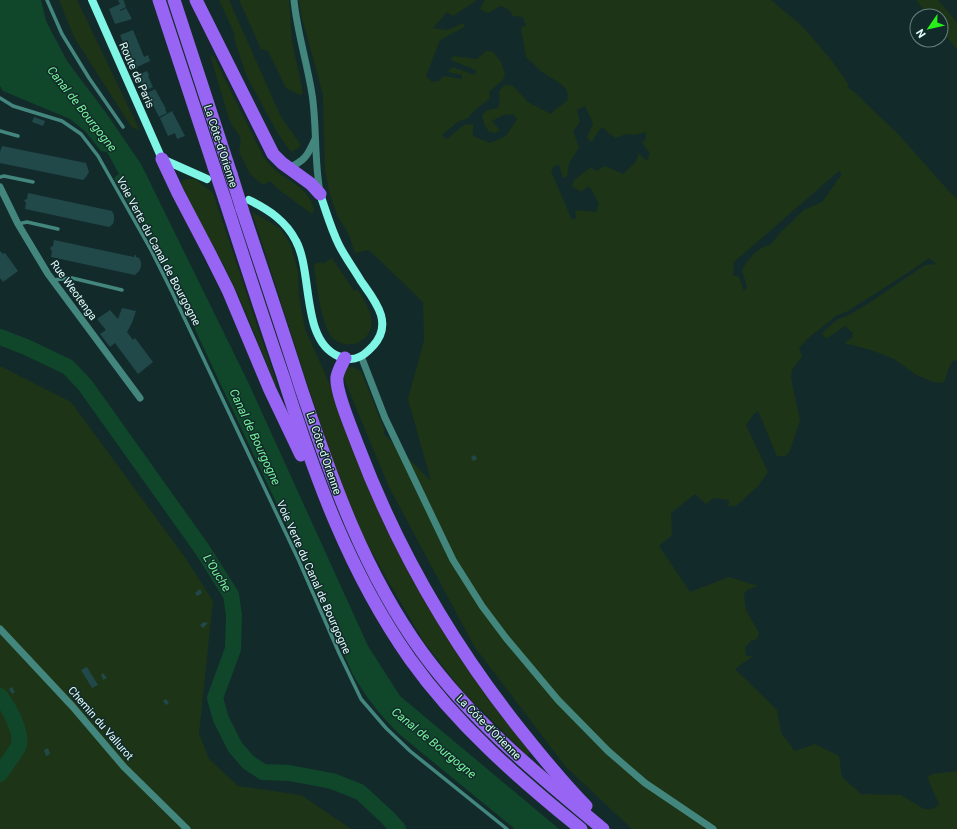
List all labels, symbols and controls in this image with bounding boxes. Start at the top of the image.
north arrow [909,8,949,48]
text: N [913,26,929,40]
street label: Route de Paris [116,40,157,111]
water label: Canal de Bourgogne [44,63,120,155]
street label: La Côte-d'Orienne [201,103,240,189]
street label: Voie Verte du Canal de Bourgogne [114,175,204,328]
street label: Rue Weotenga [48,258,100,323]
water label: Canal de Bourgogne [227,387,283,487]
street label: La Côte-d'Orienne [303,410,344,496]
street label: Voie Verte du Canal de Bourgogne [274,498,353,656]
water label: L'Ouche [200,552,234,594]
street label: Chemin du Vallurot [65,684,136,763]
street label: La Côte-d'Orienne [453,692,524,763]
water label: Canal de Bourgogne [389,705,479,781]

